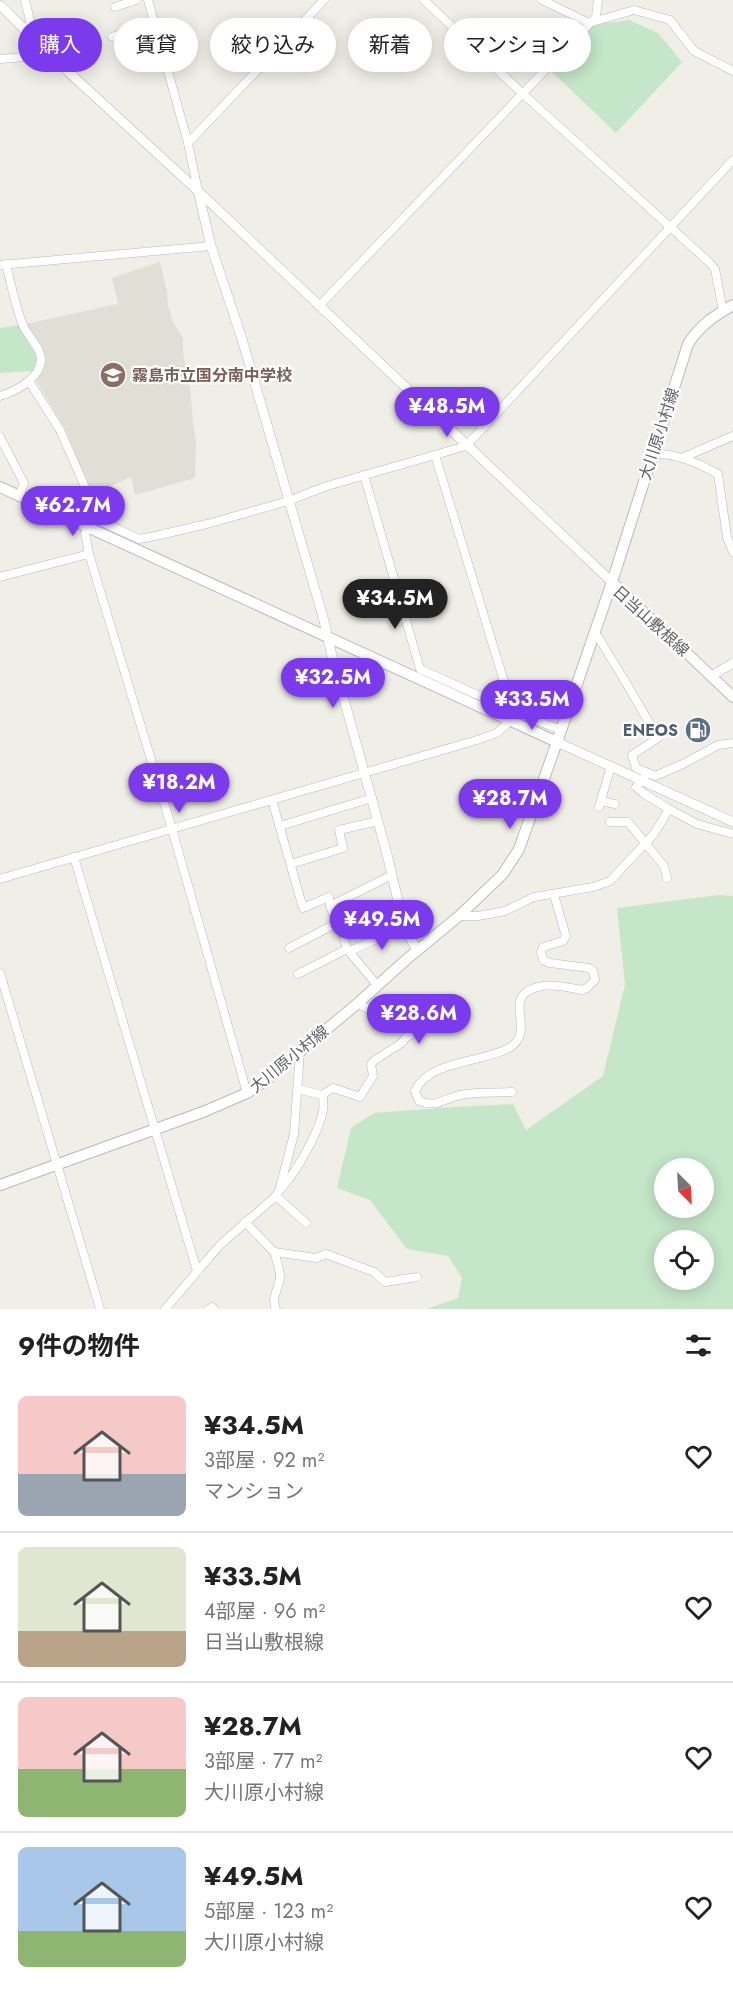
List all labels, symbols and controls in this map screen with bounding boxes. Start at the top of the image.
chip: 購入 [18,18,102,72]
chip: 賃貸 [114,18,198,72]
chip: 絞り込み [210,18,336,72]
chip: 新着 [348,18,432,72]
chip: マンション [444,18,591,72]
school or university icon: 霧島市立国分南中学校 [98,360,128,390]
place label: 霧島市立国分南中学校 [132,364,292,387]
street label: 大川原小村線 [633,385,685,483]
pin: ¥48.5M [398,387,496,438]
text: ¥48.5M [409,392,485,421]
pin: ¥62.7M [24,486,122,537]
text: ¥62.7M [35,491,111,520]
pin: ¥34.5M [346,579,444,630]
street label: 日当山敷根線 [608,580,694,662]
text: ¥34.5M [357,584,433,613]
pin: ¥32.5M [284,658,382,709]
text: ¥32.5M [295,663,371,692]
pin: ¥33.5M [483,680,581,731]
text: ¥33.5M [494,685,570,714]
fuel station icon: ENEOS [683,715,713,745]
place label: ENEOS [623,719,678,742]
pin: ¥18.2M [130,763,228,814]
text: ¥18.2M [142,768,216,797]
pin: ¥28.7M [461,779,559,830]
text: ¥28.7M [472,784,548,813]
pin: ¥49.5M [333,900,431,951]
text: ¥49.5M [344,905,420,934]
pin: ¥28.6M [370,994,468,1045]
text: ¥28.6M [381,999,457,1028]
street label: 大川原小村線 [244,1020,334,1098]
north arrow [654,1158,714,1218]
map controls [654,1158,714,1290]
button: locate [654,1230,714,1290]
text: 9件の物件 [18,1327,139,1365]
icon: filters [682,1329,715,1362]
text: ¥34.5M [204,1406,304,1444]
icon: home [66,1420,138,1492]
icon: heart [682,1440,715,1473]
text: 3部屋 · 92 m² [204,1446,324,1475]
text: マンション [204,1477,304,1506]
text: ¥33.5M [204,1557,302,1595]
icon: home [66,1571,138,1643]
icon: heart [682,1591,715,1624]
text: 4部屋 · 96 m² [204,1597,325,1626]
text: 日当山敷根線 [204,1628,324,1657]
text: ¥28.7M [204,1707,302,1745]
icon: home [66,1721,138,1793]
icon: heart [682,1741,715,1774]
text: 3部屋 · 77 m² [204,1747,322,1776]
text: 大川原小村線 [204,1778,324,1807]
text: ¥49.5M [204,1857,303,1895]
icon: home [66,1871,138,1943]
icon: heart [682,1891,715,1924]
text: 5部屋 · 123 m² [204,1897,333,1926]
text: 大川原小村線 [204,1928,324,1957]

